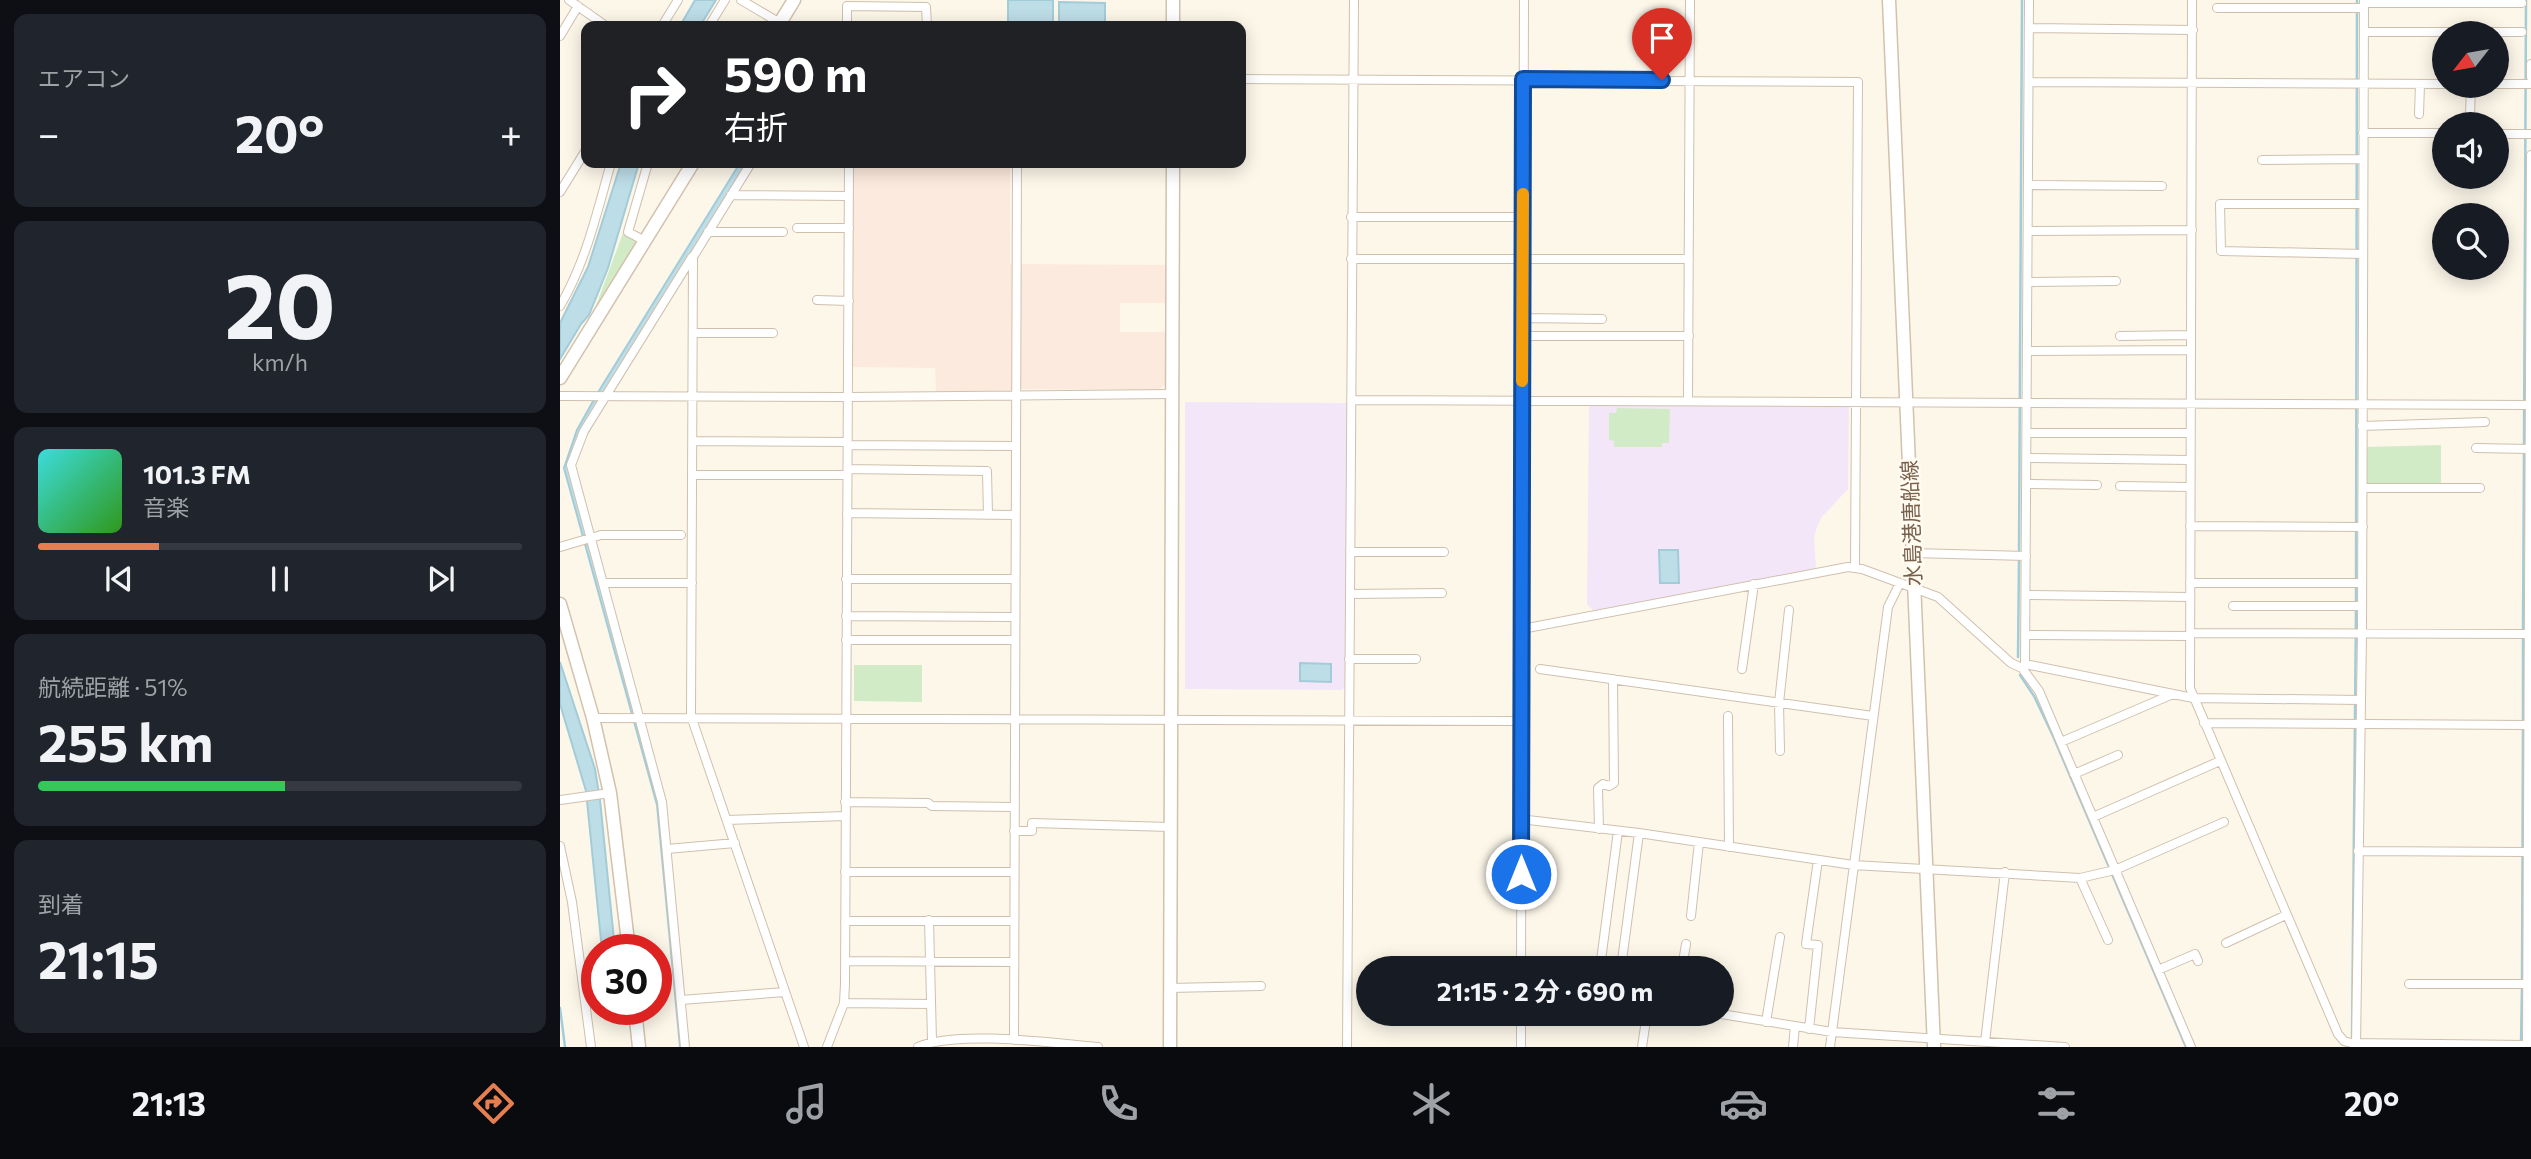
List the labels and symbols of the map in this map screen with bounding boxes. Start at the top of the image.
pin [1632,8,1692,80]
north arrow [2432,21,2510,98]
street label: 水島港唐船線 [1896,460,1925,586]
position arrow [1484,837,1558,911]
speed limit sign: 30 [581,934,672,1025]

